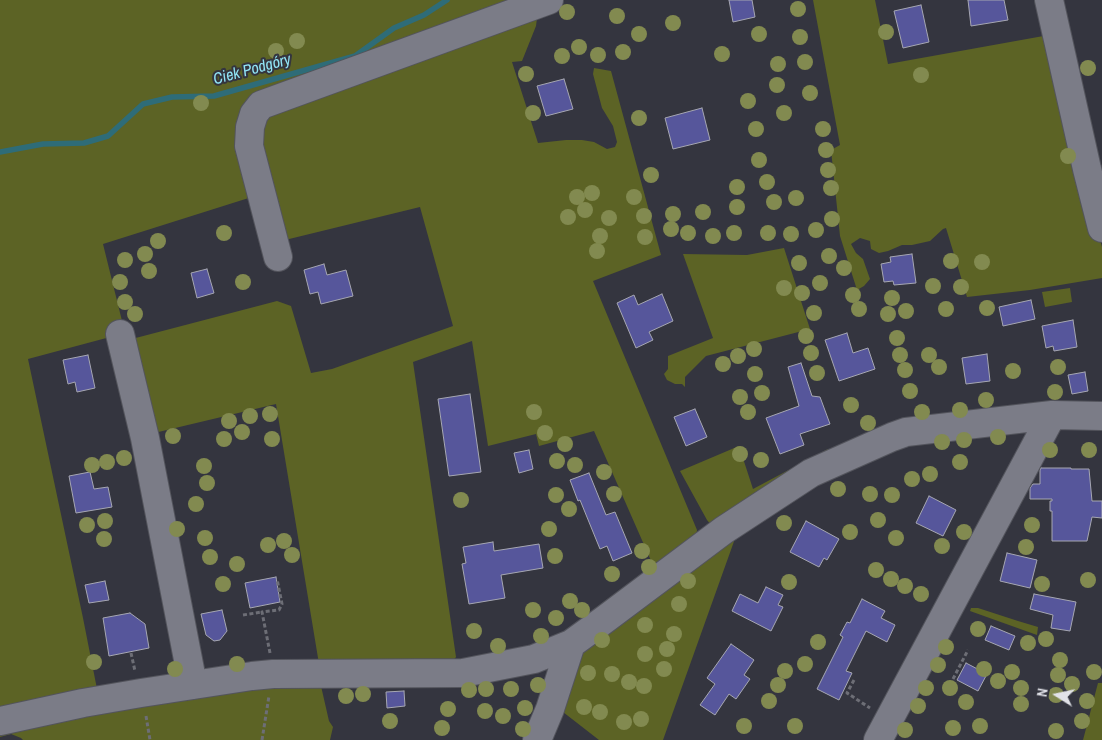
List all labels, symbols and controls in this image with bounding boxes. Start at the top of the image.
water label: Ciek Podgóry [211,50,293,90]
north arrow [1032,670,1082,720]
text: N [1033,687,1052,698]

